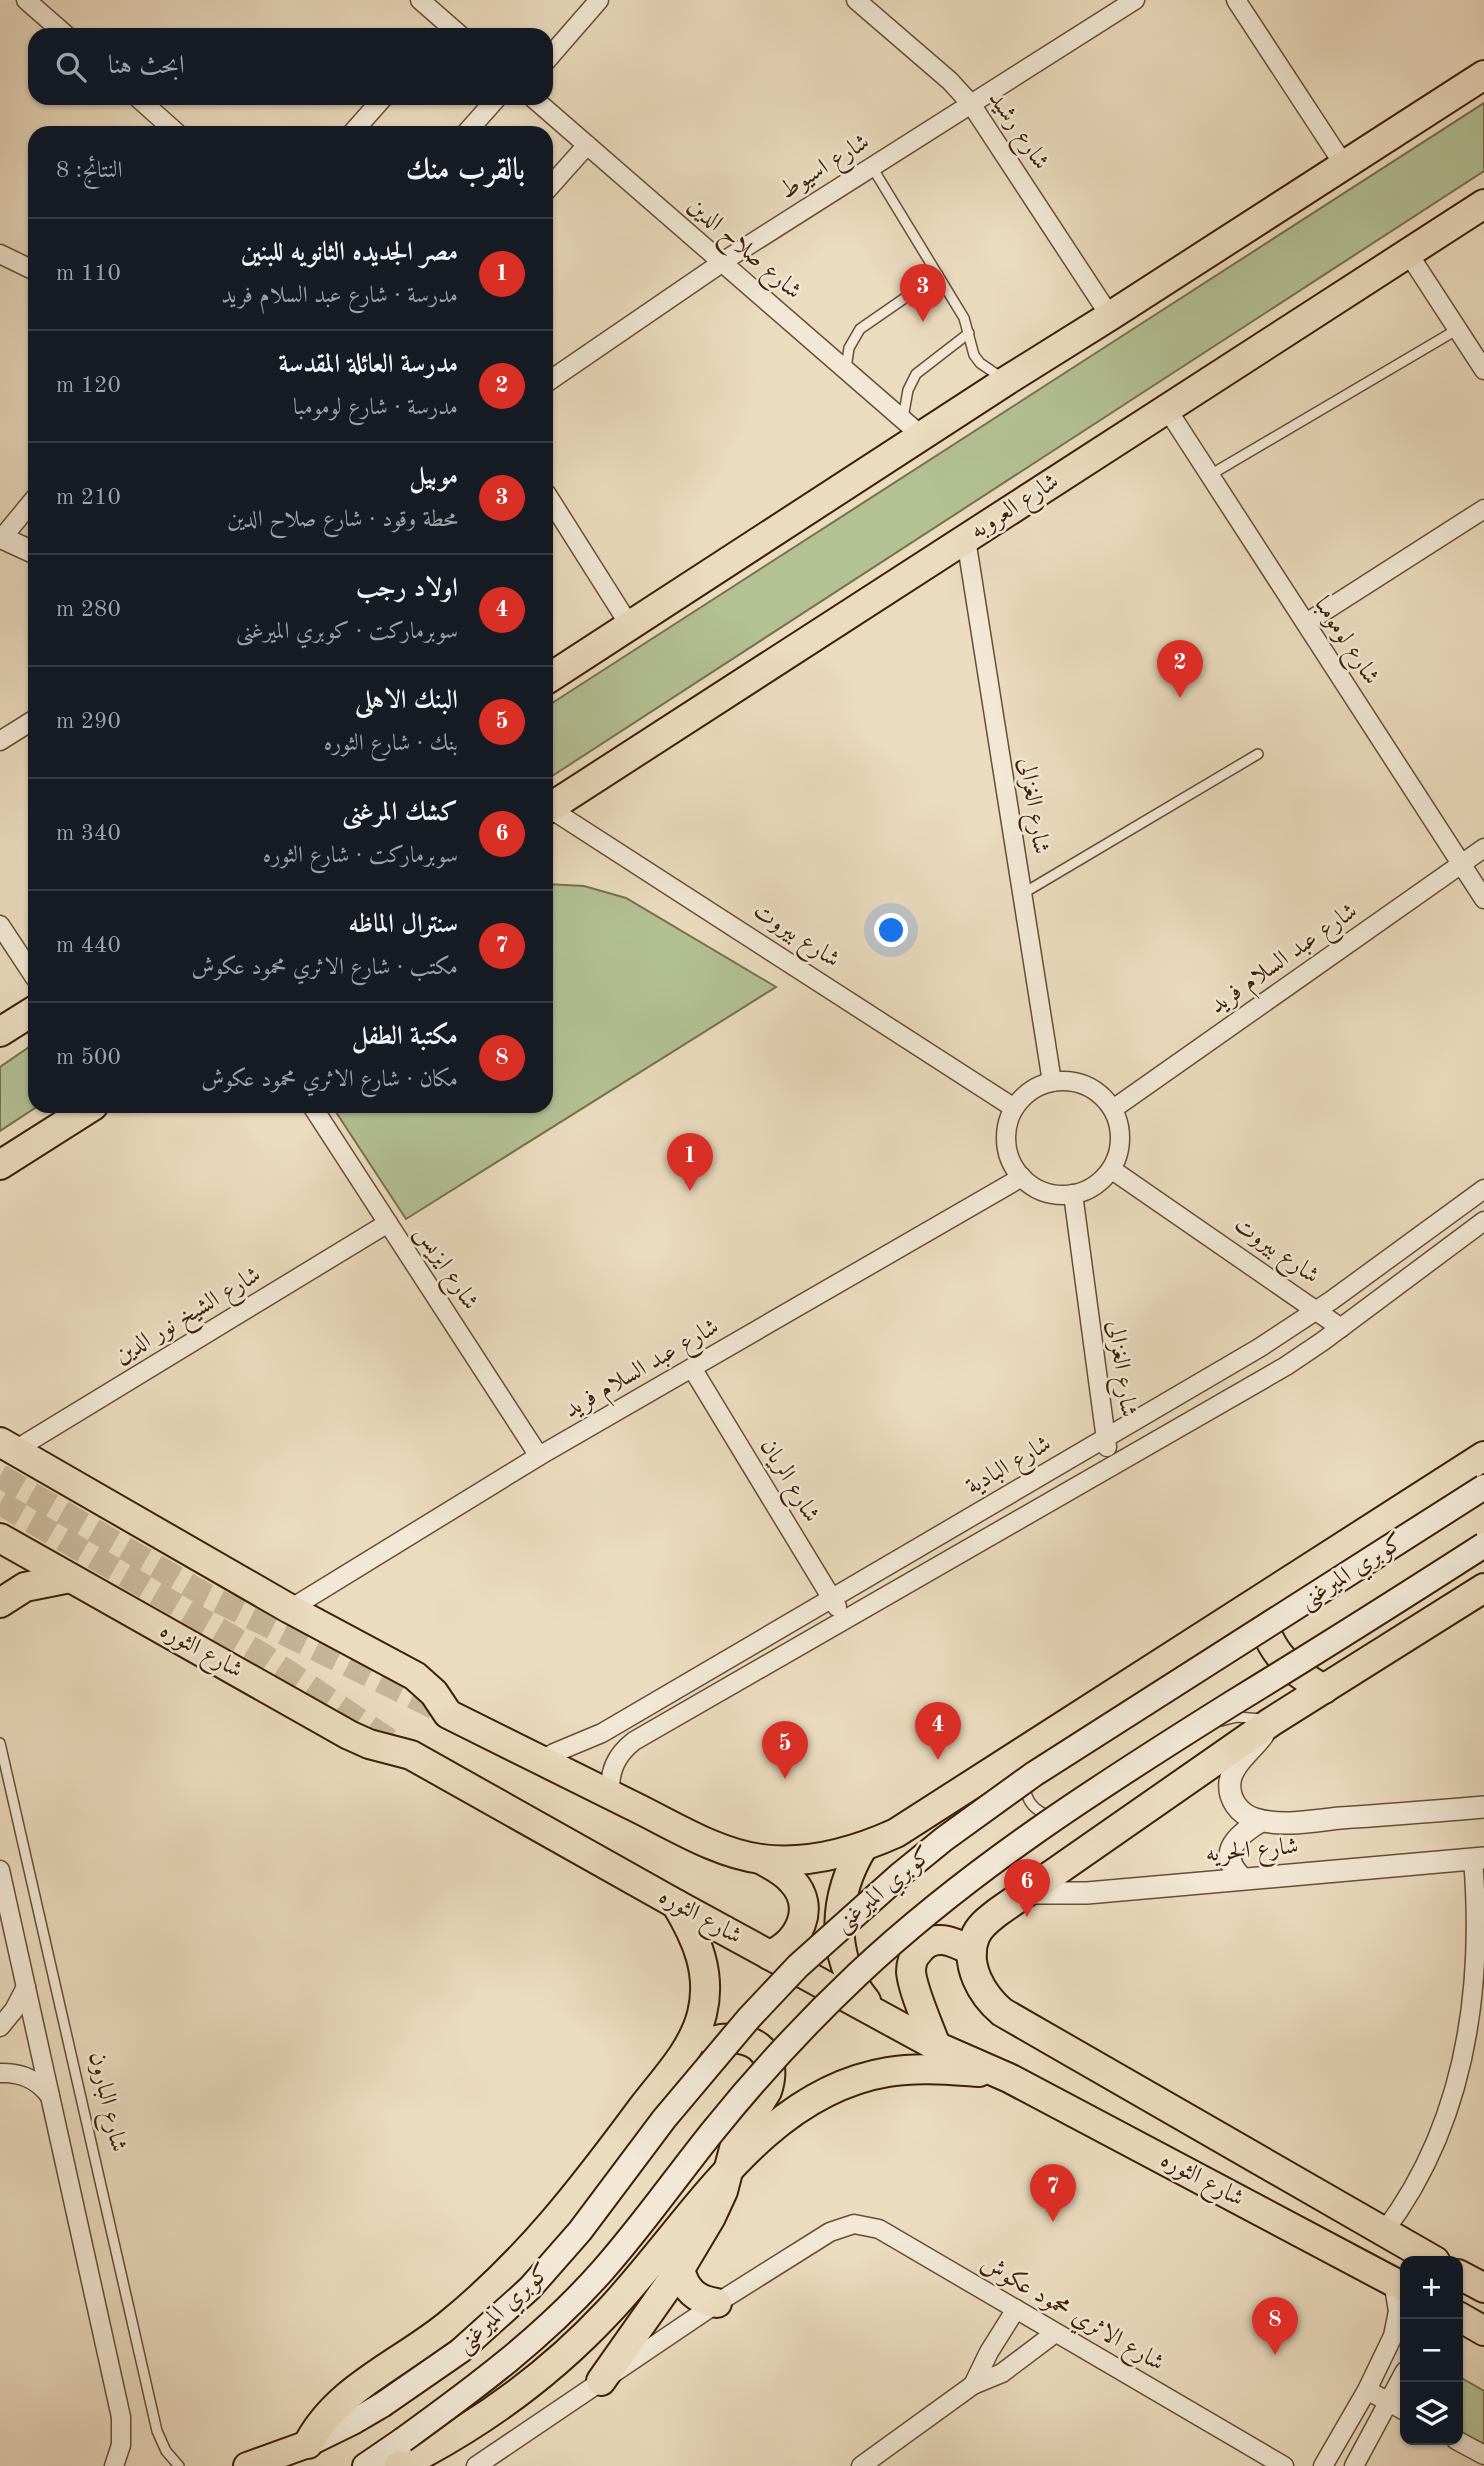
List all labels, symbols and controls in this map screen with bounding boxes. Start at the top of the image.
search box [28,28,553,105]
icon: search [52,48,90,86]
text: ابحث هنا [108,53,185,79]
street label: شارع رشيد [978,87,1053,178]
street label: شارع اسيوط [776,130,877,209]
text: بالقرب منك [406,156,525,186]
text: النتائج: 8 [56,159,123,182]
street label: شارع صلاح الدين [678,194,805,310]
text: مصر الجديده الثانويه للبنين [241,240,458,266]
text: 110 m [56,262,121,285]
text: 1 [495,262,509,285]
pin: 3 [900,264,946,322]
text: مدرسة · شارع عبد السلام فريد [221,284,458,307]
text: مدرسة العائلة المقدسة [279,352,458,378]
text: 120 m [56,374,121,397]
text: 2 [495,374,509,397]
text: مدرسة · شارع لومومبا [293,396,458,419]
text: موبيل [409,464,458,490]
street label: شارع العروبه [967,470,1067,549]
text: 210 m [56,486,121,509]
text: 3 [495,486,509,509]
text: محطة وقود · شارع صلاح الدين [227,508,458,531]
text: اولاد رجب [356,576,458,602]
street label: شارع لومومبا [1304,593,1383,692]
text: 280 m [56,598,121,621]
text: 4 [495,598,509,621]
text: سوبرماركت · كوبري الميرغنى [236,620,458,643]
pin: 2 [1157,640,1203,698]
text: البنك الاهلى [355,688,458,714]
text: 290 m [56,710,121,733]
text: 5 [495,710,509,733]
text: بنك · شارع الثوره [324,732,458,755]
street label: شارع الغزالى [1008,756,1052,857]
text: كشك المرغنى [342,800,458,826]
text: 340 m [56,822,121,845]
text: 6 [495,822,509,845]
text: سوبرماركت · شارع الثوره [263,844,458,867]
street label: شارع بيروت [745,899,844,978]
street label: شارع عبد السلام فريد [1206,899,1366,1024]
text: سنترال الماظه [349,912,458,938]
your location [874,913,908,947]
text: 440 m [56,934,121,957]
text: 7 [495,934,509,957]
text: مكتب · شارع الاثري محمود عكوش [191,956,458,979]
text: مكتبة الطفل [352,1024,458,1050]
text: 500 m [56,1046,121,1069]
text: 8 [495,1046,509,1069]
text: مكان · شارع الاثري محمود عكوش [201,1068,458,1091]
pin: 1 [667,1133,713,1191]
street label: شارع بيروت [1226,1213,1323,1294]
street label: شارع ايزيس [405,1221,482,1318]
street label: شارع الشيخ نور الدين [111,1263,269,1375]
street label: شارع عبد السلام فريد [561,1315,727,1429]
street label: شارع الغزالى [1096,1319,1140,1420]
street label: شارع البادية [962,1432,1059,1505]
street label: شارع الريان [750,1435,824,1530]
street label: كوبري الميرغنى [1295,1529,1411,1618]
street label: شارع الثوره [153,1619,246,1689]
pin: 4 [915,1702,961,1760]
pin: 5 [762,1721,808,1779]
street label: شارع الحريه [1204,1835,1300,1873]
street label: كوبري الميرغنى [830,1842,940,1941]
pin: 6 [1004,1859,1050,1917]
street label: شارع الثوره [652,1885,745,1955]
street label: شارع البارون [78,2050,130,2156]
street label: شارع الثوره [1154,2148,1248,2217]
pin: 7 [1030,2164,1076,2222]
street label: شارع الاثري محمود عكوش [973,2250,1169,2381]
map controls [1400,2256,1463,2445]
button: + [1400,2256,1463,2319]
street label: كوبري الميرغنى [452,2259,559,2362]
pin: 8 [1252,2297,1298,2355]
button: − [1400,2319,1463,2382]
button: layers [1400,2382,1463,2445]

